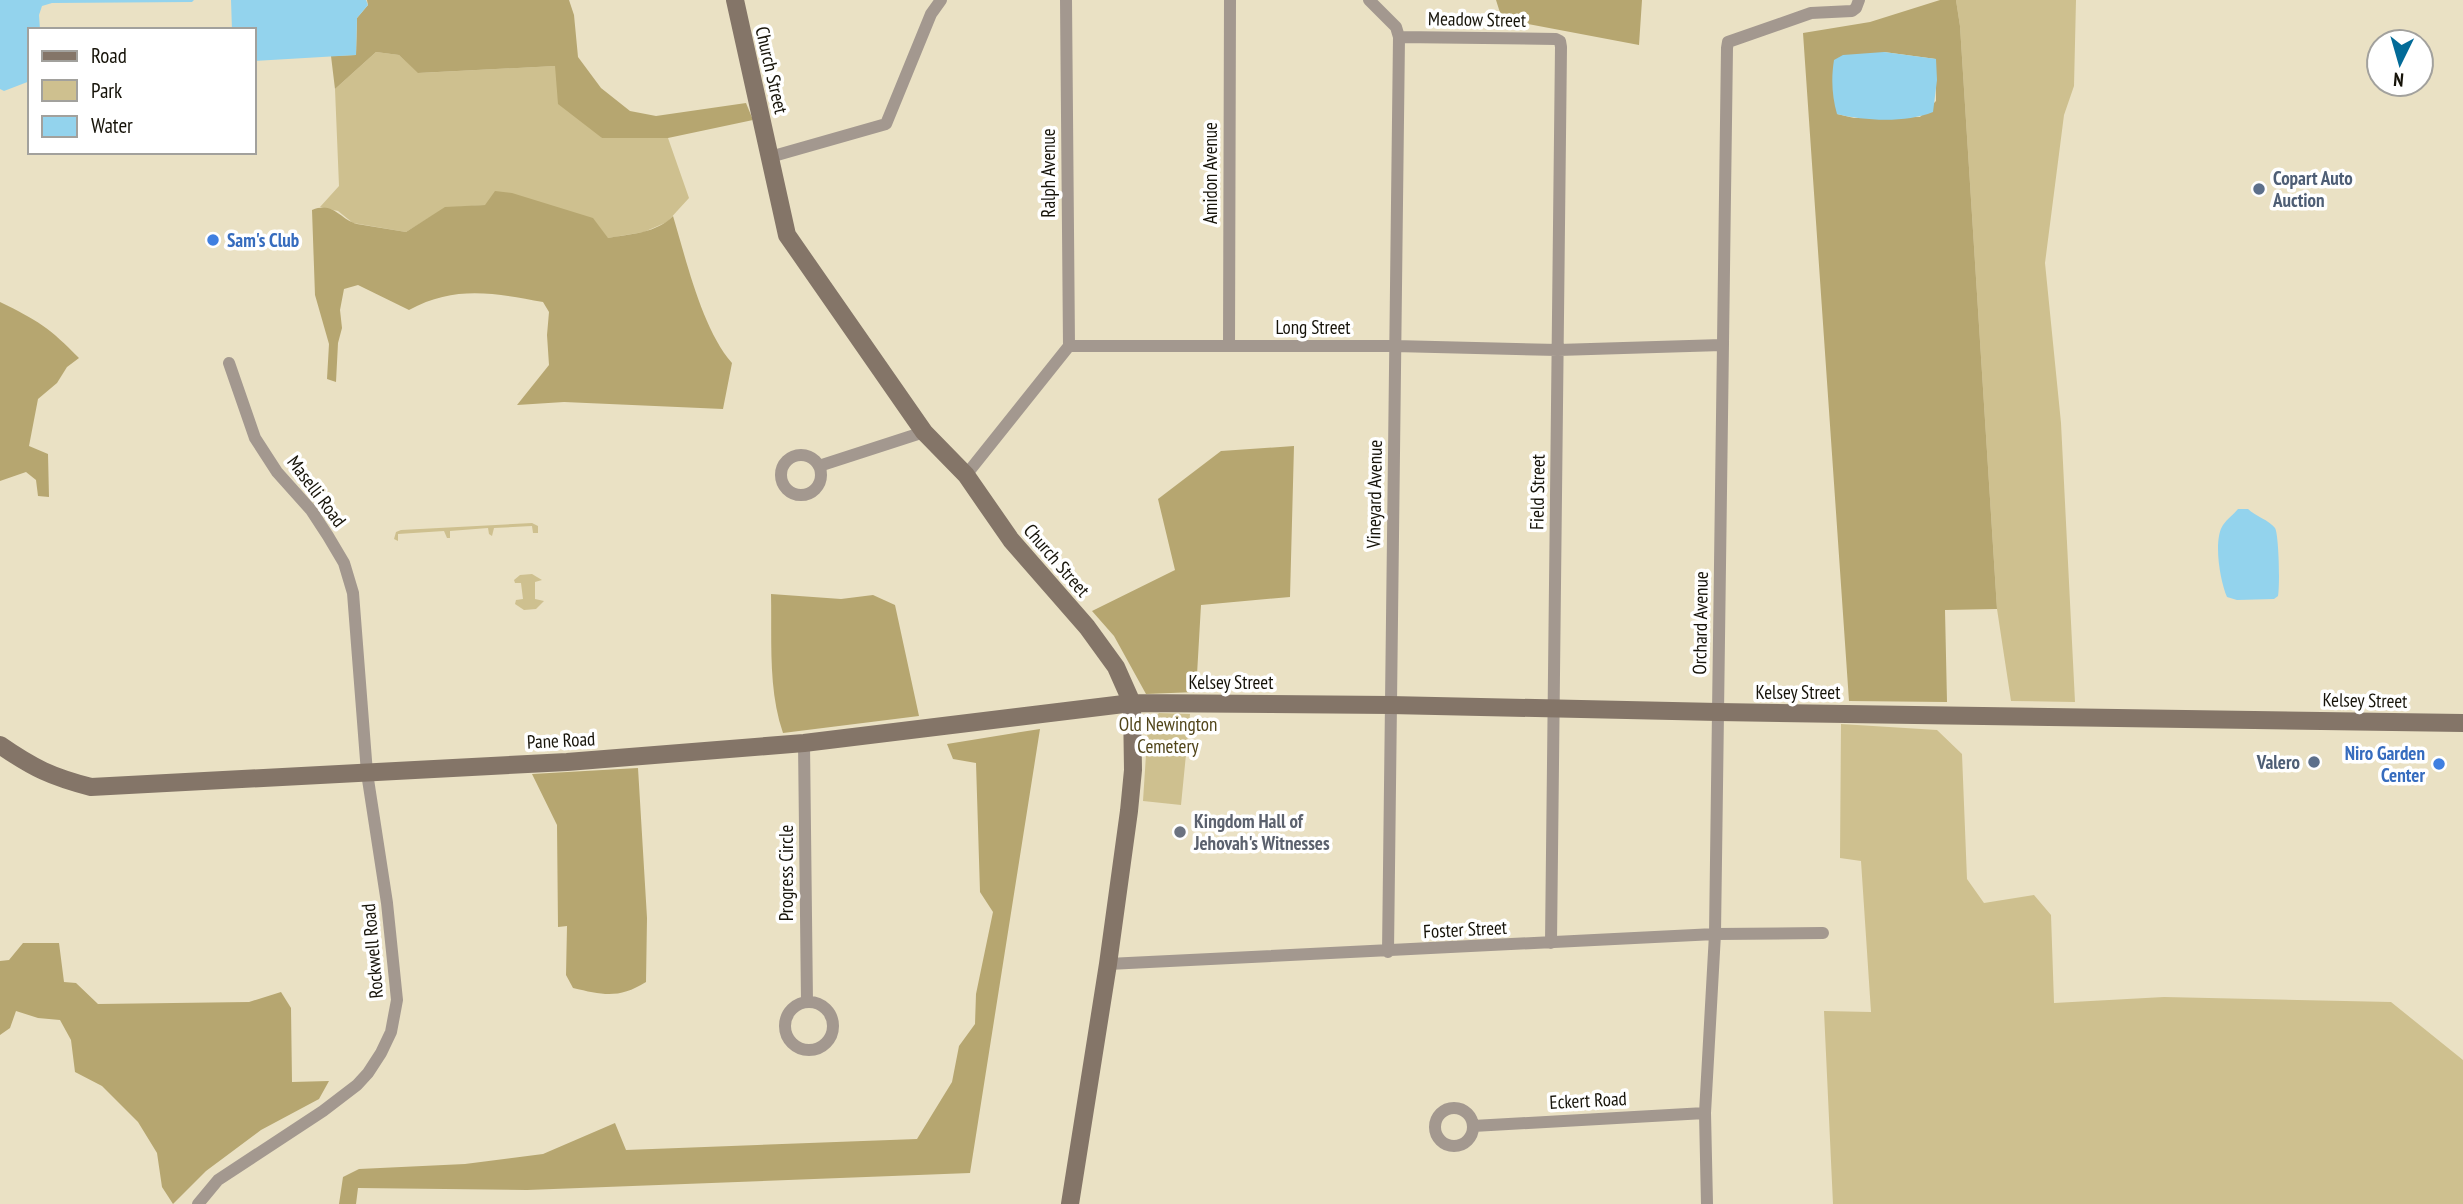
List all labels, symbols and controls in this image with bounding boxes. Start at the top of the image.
street label: Meadow Street [1428,6,1527,32]
street label: Church Street [750,24,794,117]
legend [28,28,256,154]
north arrow [2365,28,2435,98]
text: Road [91,42,127,69]
text: N [2392,68,2405,92]
text: Park [91,77,122,104]
text: Water [91,112,133,139]
street label: Amidon Avenue [1198,122,1222,224]
street label: Ralph Avenue [1036,128,1060,218]
place label: Copart Auto Auction [2272,166,2353,212]
marker: Copart Auto Auction [2251,181,2267,197]
place label: Sam's Club [227,228,299,252]
marker: Sam's Club [205,232,221,248]
street label: Long Street [1275,315,1351,339]
street label: Vineyard Avenue [1361,439,1387,549]
street label: Maselli Road [282,450,352,532]
street label: Field Street [1524,453,1550,530]
street label: Church Street [1019,519,1096,602]
street label: Orchard Avenue [1687,571,1713,675]
street label: Kelsey Street [1189,670,1274,694]
street label: Kelsey Street [1756,680,1841,704]
street label: Kelsey Street [2322,687,2408,713]
park label: Old Newington Cemetery [1119,712,1217,758]
street label: Pane Road [526,726,596,754]
place label: Niro Garden Center [2345,741,2425,787]
place label: Valero [2256,750,2300,774]
marker: Valero [2306,754,2322,770]
marker: Niro Garden Center [2431,756,2447,772]
place label: Kingdom Hall of Jehovah's Witnesses [1193,809,1330,855]
marker: Kingdom Hall of Jehovah's Witnesses [1172,824,1188,840]
street label: Progress Circle [774,825,798,921]
street label: Rockwell Road [356,903,388,999]
street label: Foster Street [1422,915,1508,943]
street label: Eckert Road [1549,1086,1627,1114]

